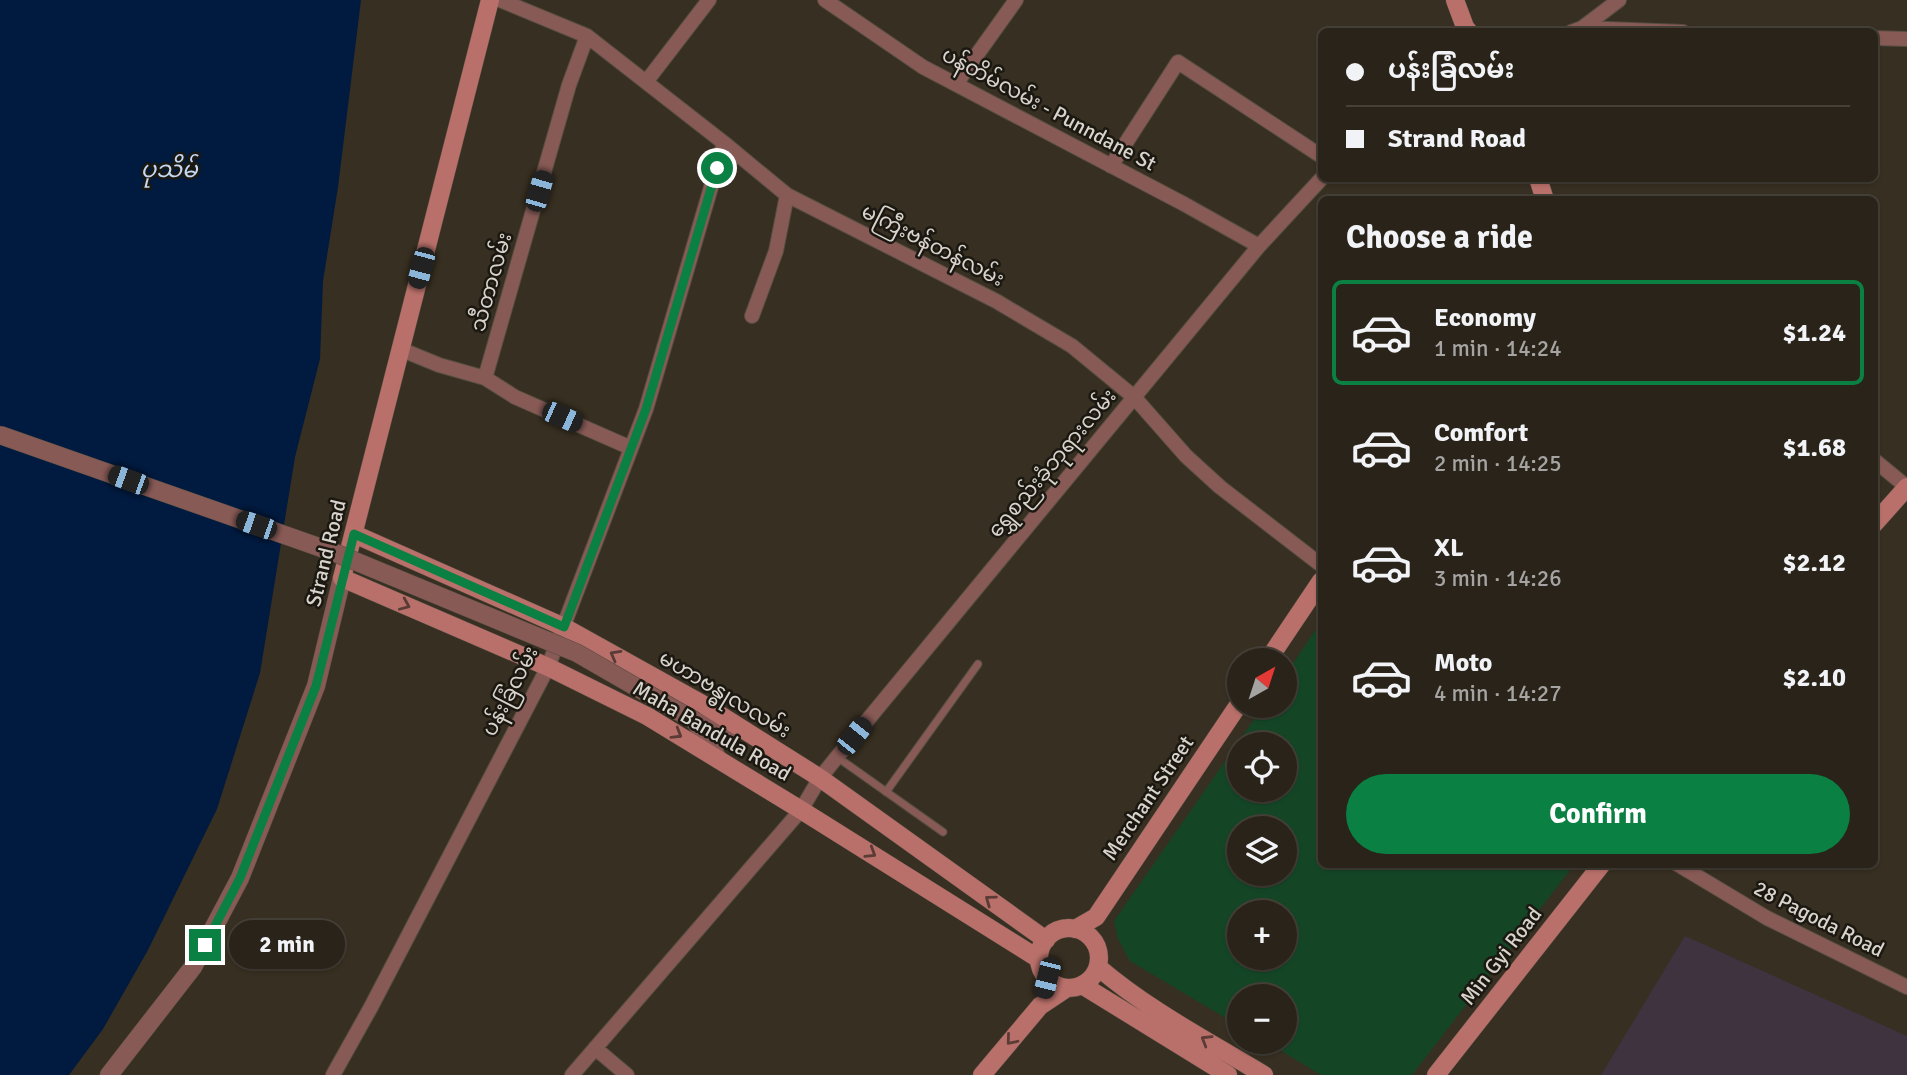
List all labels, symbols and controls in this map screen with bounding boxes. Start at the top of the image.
street label: ပန်တိမ်လမ်း - Punndane St [935,39,1162,180]
text: ပန်းခြံလမ်း [1388,54,1514,86]
text: Strand Road [1388,123,1526,155]
route start [701,152,733,184]
water label: ပုသိမ် [140,153,199,188]
car [524,168,555,214]
street label: မကြီးဗန်တန်လမ်း [855,195,1010,296]
text: Choose a ride [1346,218,1533,257]
street label: သီတာလမ်း [462,229,518,335]
car [406,245,437,291]
icon: car [1350,301,1413,364]
text: Economy [1434,302,1536,334]
text: $1.24 [1782,317,1846,349]
text: 1 min · 14:24 [1434,334,1562,363]
street label: ရွှေစည်းခုံဘုရားလမ်း [980,381,1125,545]
car [539,399,586,435]
icon: car [1350,416,1413,479]
text: Comfort [1434,417,1528,449]
text: $1.68 [1782,432,1846,464]
text: 2 min · 14:25 [1434,449,1562,478]
car [105,463,152,497]
street label: Strand Road [300,497,352,609]
car [233,508,280,542]
icon: car [1350,531,1413,594]
text: XL [1434,532,1464,564]
text: $2.12 [1782,547,1846,579]
text: 3 min · 14:26 [1434,564,1562,593]
one-way arrow [398,597,410,611]
street label: ပန်းခြံလမ်း [474,640,547,742]
street label: မဟာဗန္ဓုလလမ်း [652,642,797,747]
icon: car [1350,646,1413,709]
text: Moto [1434,647,1492,679]
north arrow [1227,648,1297,718]
map controls [1227,648,1297,1054]
one-way arrow [610,650,623,663]
text: $2.10 [1782,662,1846,694]
street label: Maha Bandula Road [628,675,796,787]
text: 4 min · 14:27 [1434,679,1562,708]
car [833,713,876,759]
one-way arrow [669,726,682,739]
street label: Merchant Street [1097,731,1199,865]
button: locate [1227,732,1297,802]
button: Confirm [1346,774,1850,854]
button: layers [1227,816,1297,886]
one-way arrow [863,845,876,858]
street label: 28 Pagoda Road [1750,875,1888,963]
one-way arrow [985,896,998,908]
button: + [1227,900,1297,970]
street label: Min Gyi Road [1455,902,1547,1010]
callout: 2 min [230,920,345,970]
route end [189,929,221,961]
text: 2 min [259,930,315,959]
car [1032,955,1063,1001]
button: − [1227,984,1297,1054]
one-way arrow [1007,1032,1019,1045]
one-way arrow [1200,1035,1213,1048]

